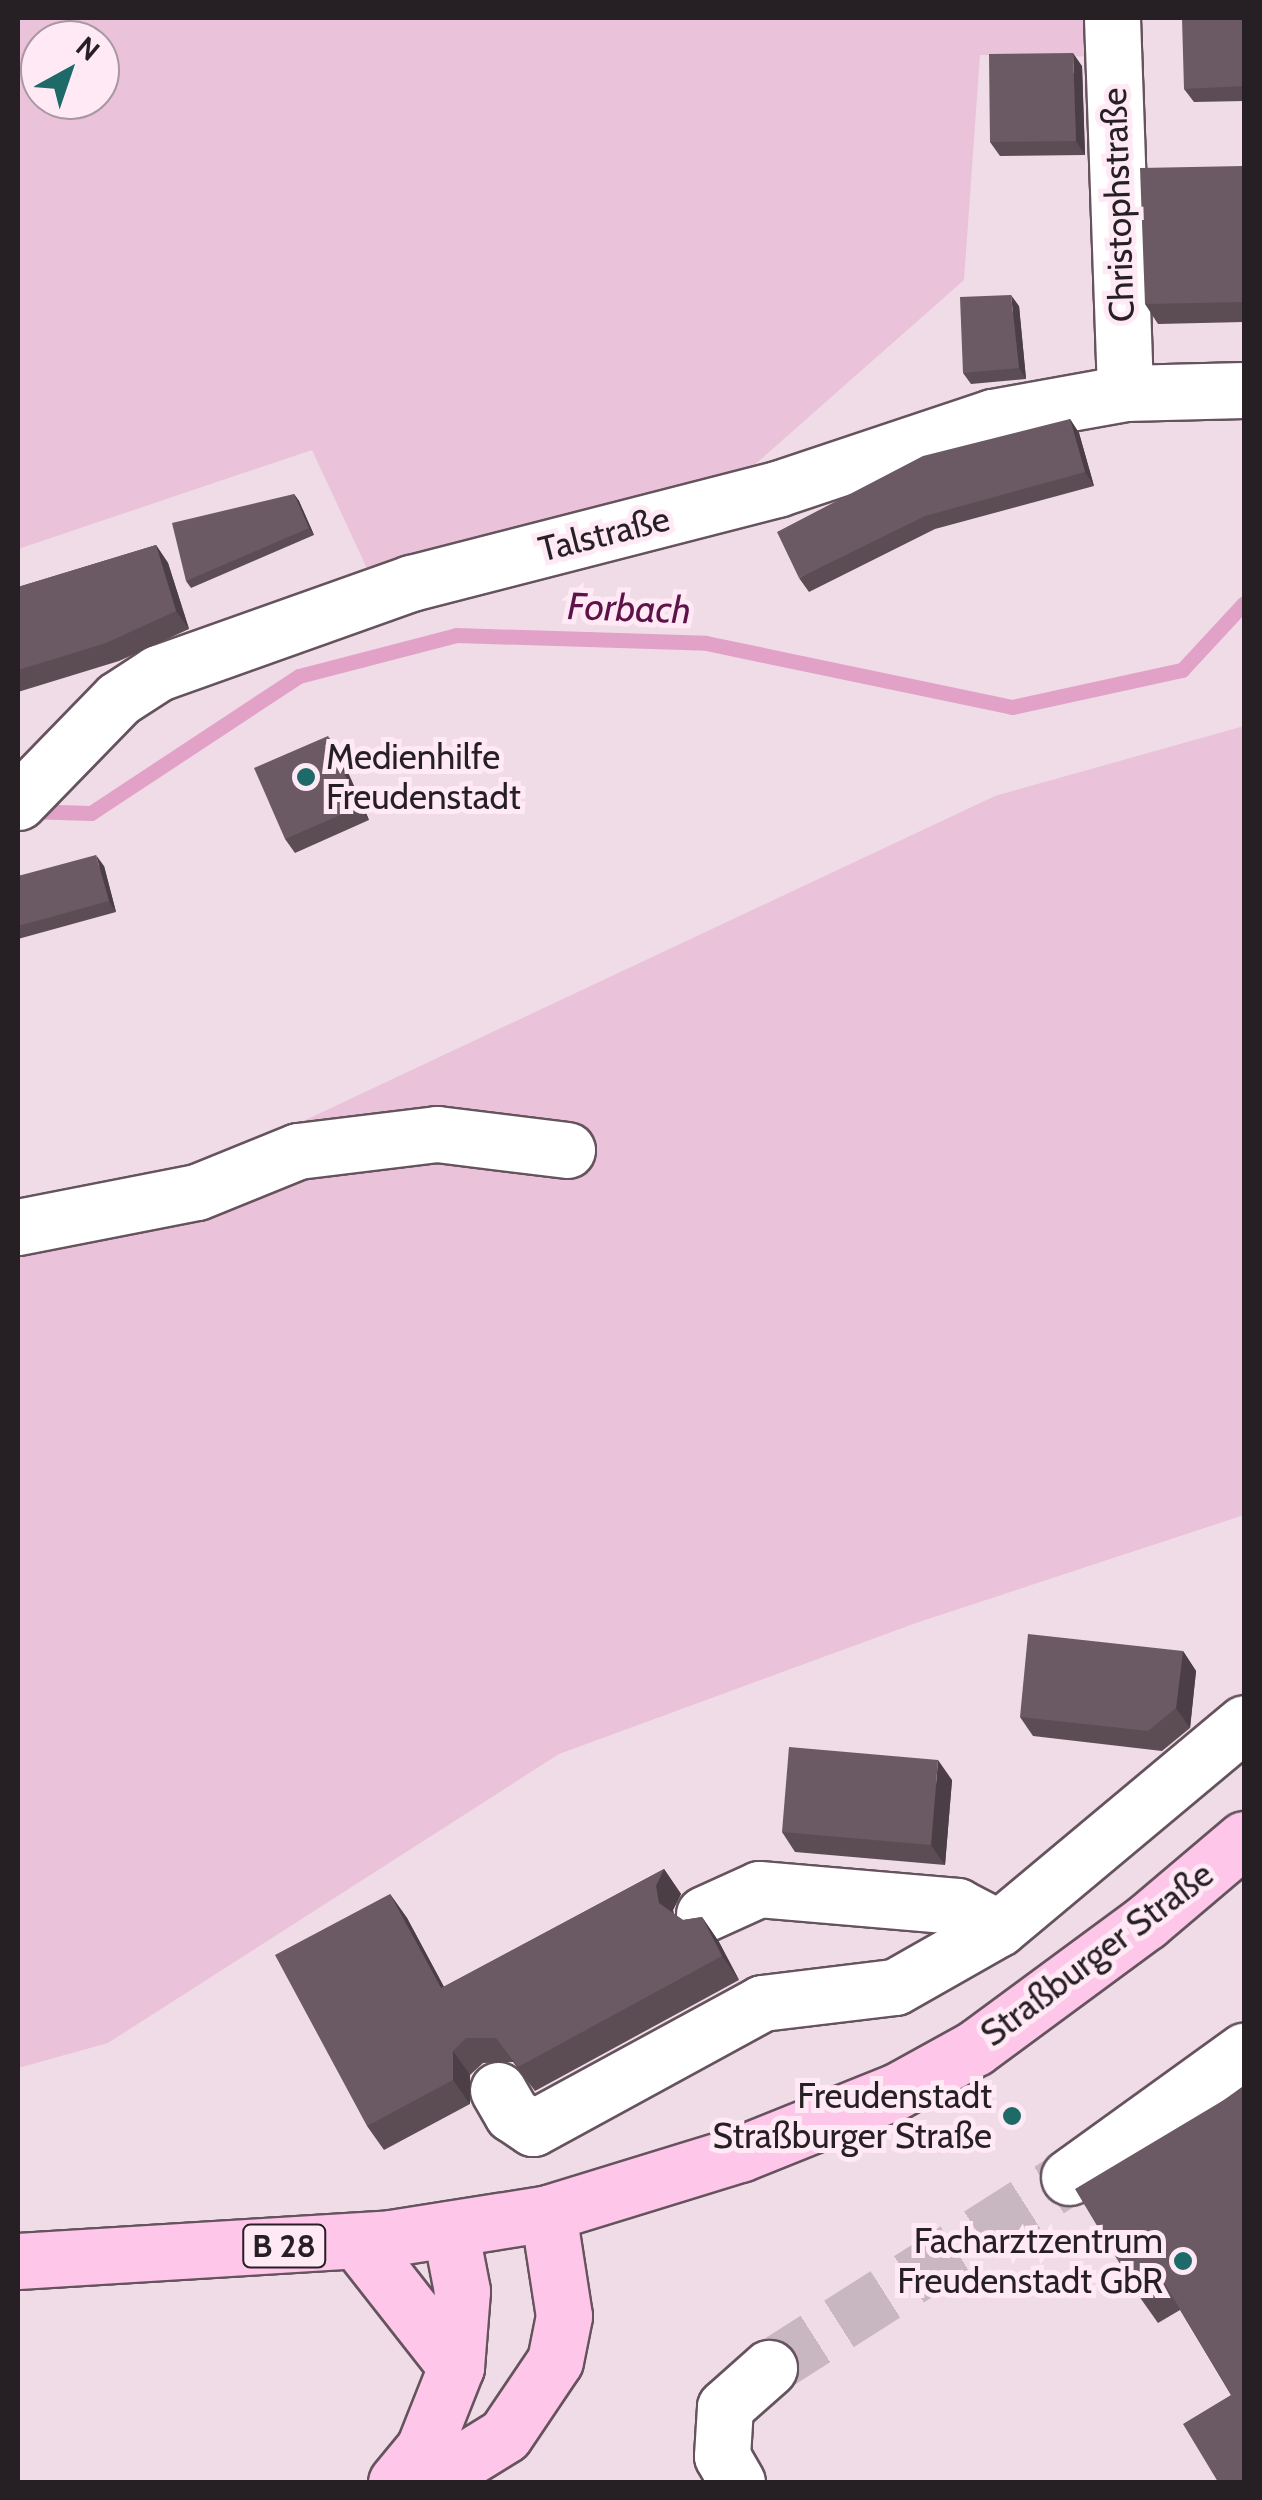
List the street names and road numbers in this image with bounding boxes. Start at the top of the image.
street label: Christophstraße [1093,87,1143,323]
street label: Talstraße [534,497,674,571]
street label: Straßburger Straße [973,1853,1221,2055]
road number: B 28 [242,2219,326,2273]

